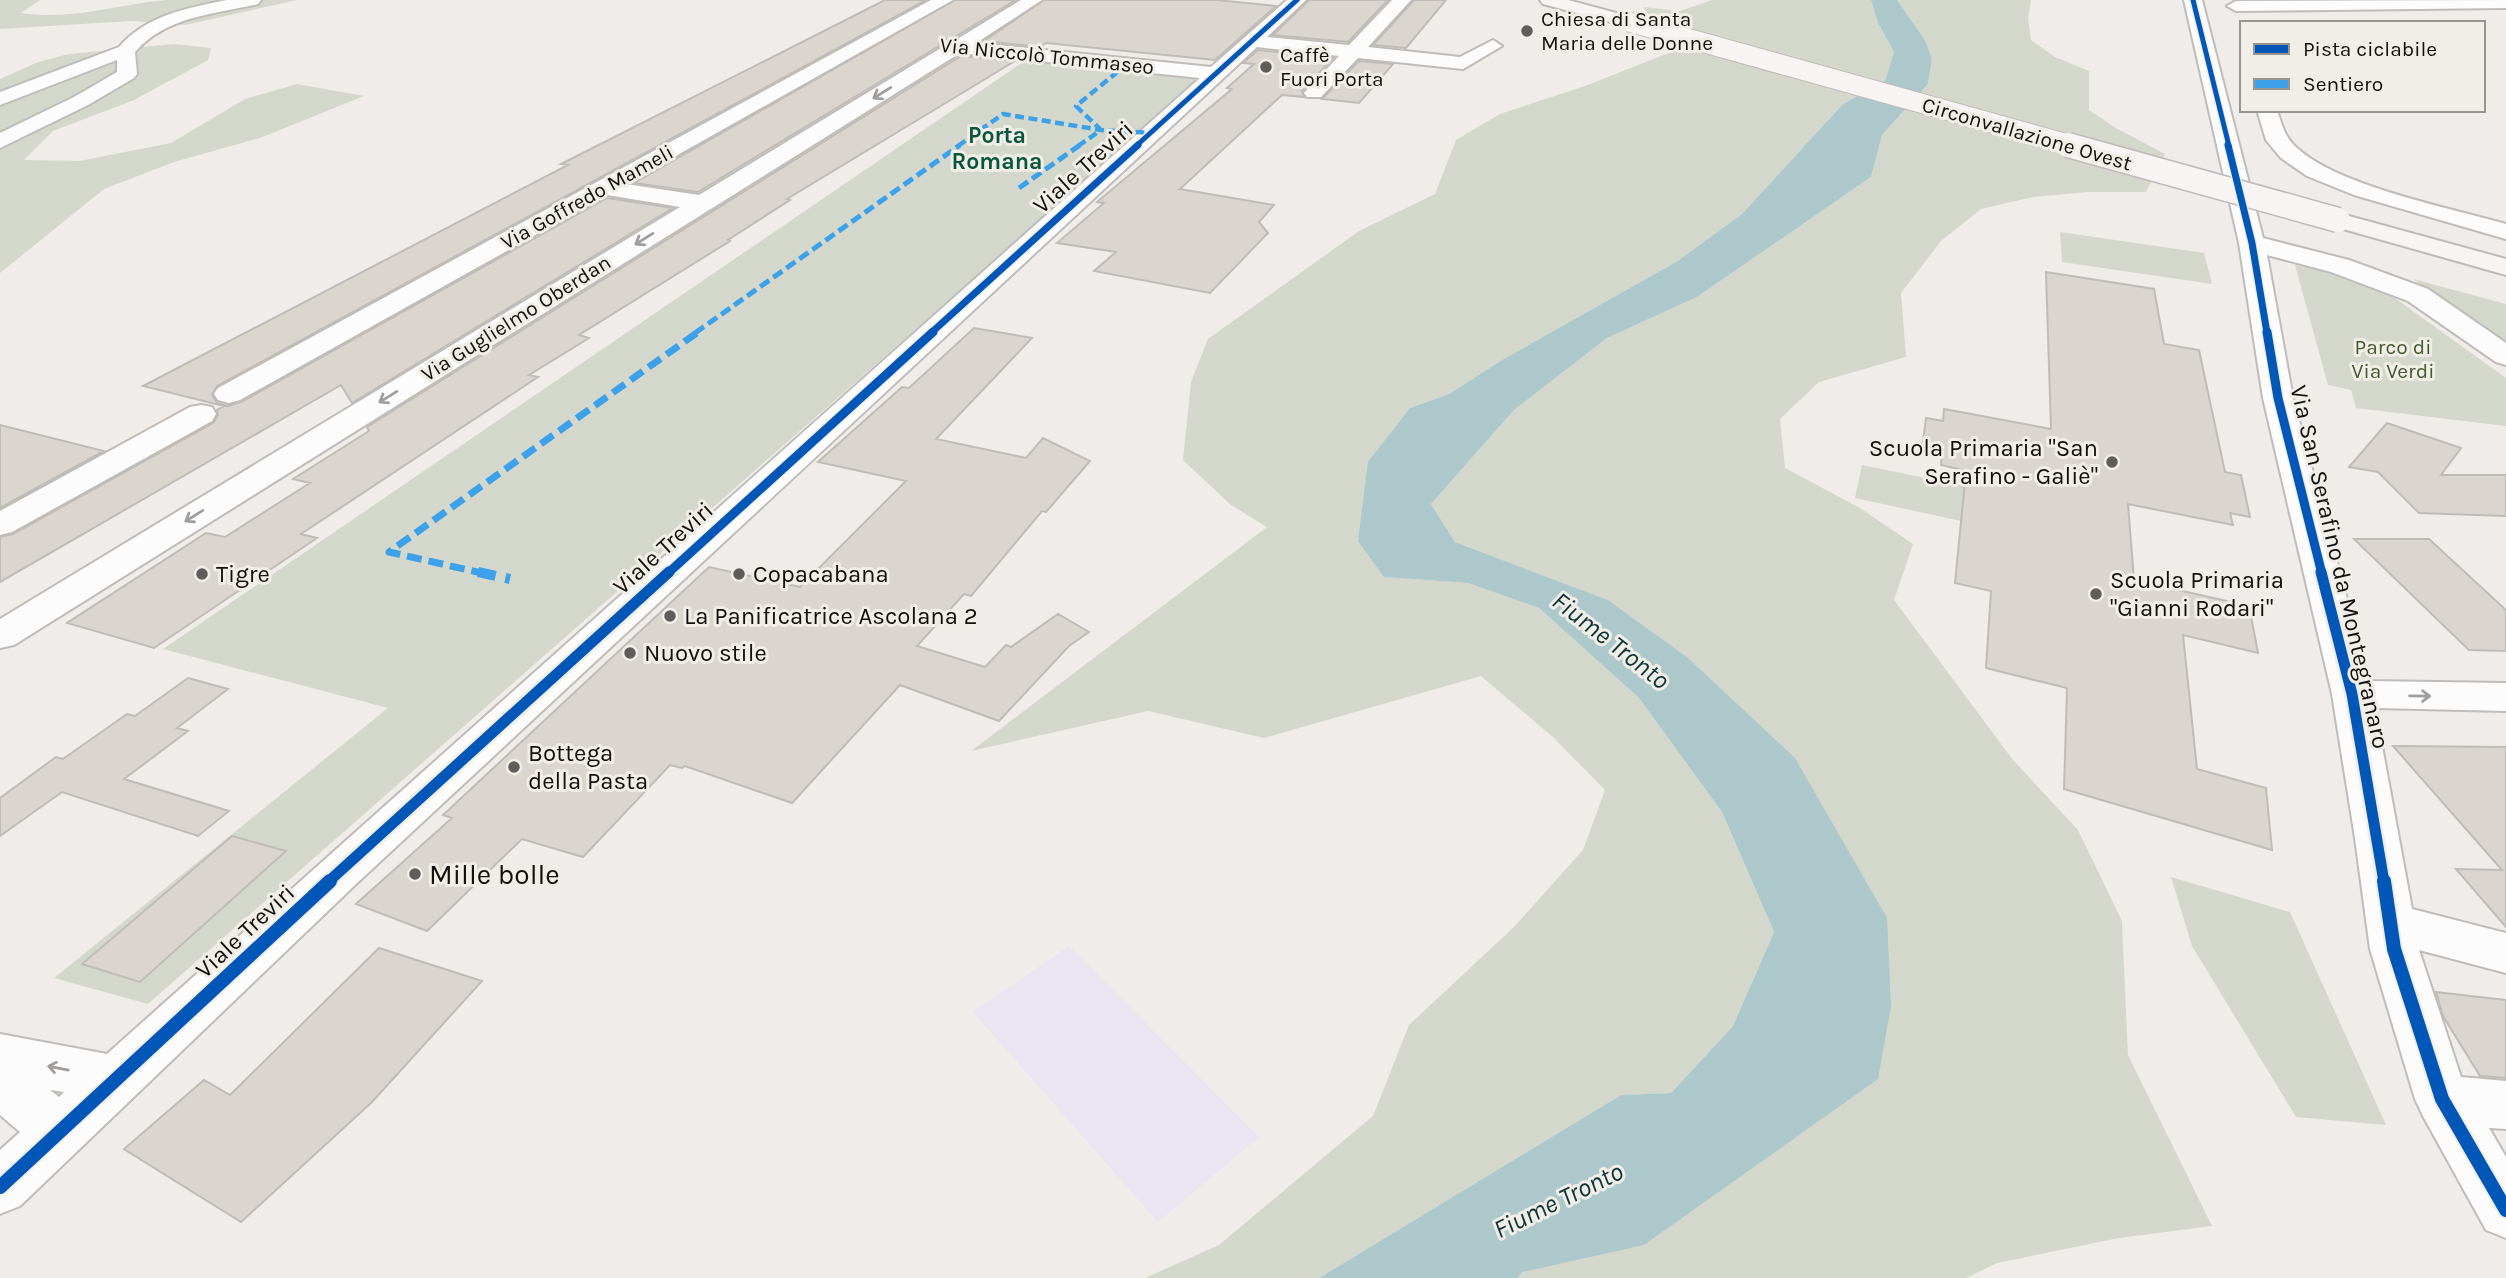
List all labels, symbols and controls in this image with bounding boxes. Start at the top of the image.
place label: Chiesa di Santa Maria delle Donne [1541,7,1713,55]
legend [2240,21,2485,112]
marker: Chiesa di Santa Maria delle Donne [1519,23,1535,39]
street label: Via Niccolò Tommaseo [939,33,1155,79]
text: Pista ciclabile [2303,37,2437,61]
place label: Caffè Fuori Porta [1280,43,1384,91]
marker: Caffè Fuori Porta [1258,59,1274,75]
text: Sentiero [2303,72,2383,96]
one-way arrow [873,85,892,100]
street label: Circonvallazione Ovest [1919,93,2135,175]
street label: Viale Treviri [1027,115,1139,219]
district label: Porta Romana [952,122,1042,175]
street label: Via Goffredo Mameli [497,140,677,254]
one-way arrow [635,232,655,246]
street label: Via Guglielmo Oberdan [417,250,615,386]
park label: Parco di Via Verdi [2352,335,2434,383]
street label: Via San Serafino da Montegranaro [2284,383,2396,751]
one-way arrow [378,390,398,404]
place label: Scuola Primaria "San Serafino - Galiè" [1869,434,2098,490]
marker: Scuola Primaria "San Serafino - Galiè" [2104,454,2120,470]
street label: Viale Treviri [607,496,719,600]
one-way arrow [185,510,205,524]
place label: Tigre [216,560,270,588]
place label: Copacabana [753,560,889,588]
marker: Tigre [194,566,210,582]
marker: Copacabana [731,566,747,582]
place label: Scuola Primaria "Gianni Rodari" [2110,566,2284,622]
water label: Fiume Tronto [1546,585,1676,696]
marker: Scuola Primaria "Gianni Rodari" [2088,586,2104,602]
place label: La Panificatrice Ascolana 2 [684,602,978,630]
marker: La Panificatrice Ascolana 2 [662,608,678,624]
place label: Nuovo stile [644,639,767,667]
marker: Nuovo stile [622,645,638,661]
one-way arrow [2408,689,2431,702]
place label: Bottega della Pasta [528,739,648,795]
marker: Bottega della Pasta [506,759,522,775]
place label: Mille bolle [429,858,560,891]
marker: Mille bolle [407,866,423,882]
street label: Viale Treviri [190,878,300,984]
one-way arrow [47,1061,70,1074]
water label: Fiume Tronto [1488,1156,1628,1245]

